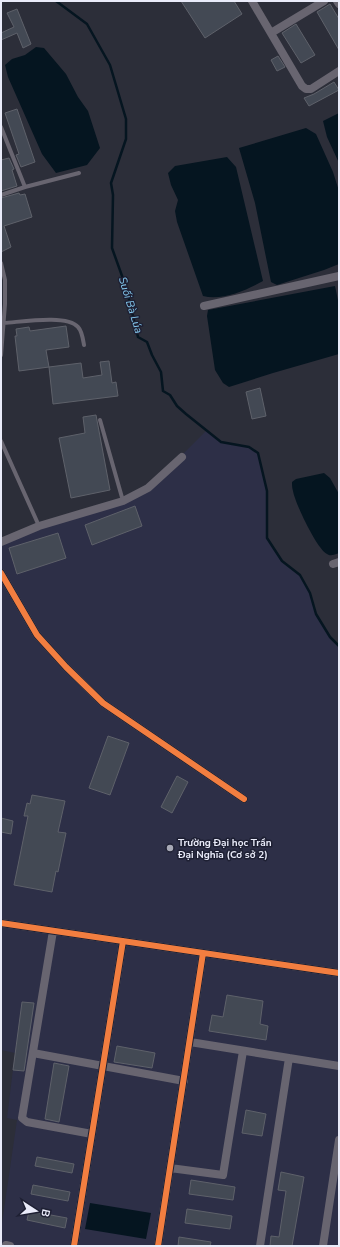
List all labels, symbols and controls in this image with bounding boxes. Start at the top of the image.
water label: Suối Bà Lúa [115,275,146,335]
place label: Trường Đại học Trần Đại Nghĩa (Cơ sở 2) [177,836,272,862]
marker: Trường Đại học Trần Đại Nghĩa (Cơ sở 2) [165,843,175,853]
north arrow [16,1191,56,1231]
text: B [37,1208,53,1218]

